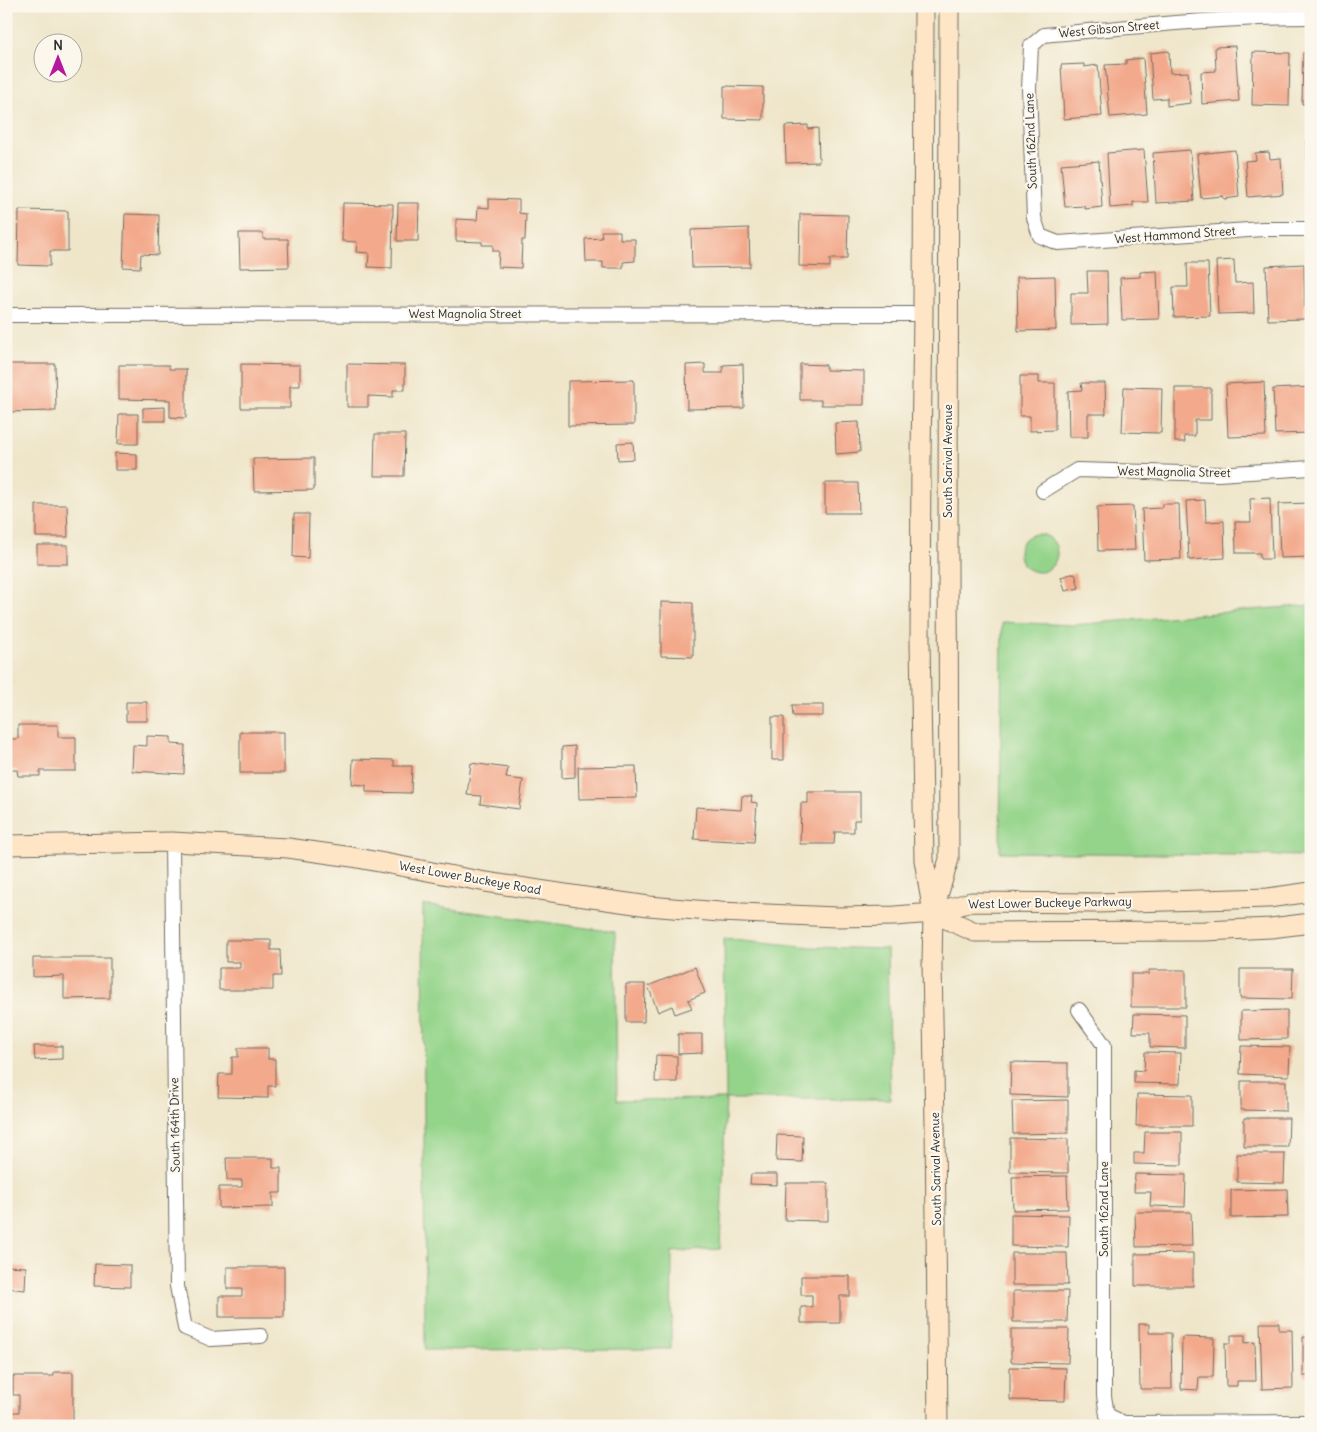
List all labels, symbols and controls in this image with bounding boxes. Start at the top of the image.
street label: West Gibson Street [1058,17,1160,40]
north arrow [32,32,82,82]
text: N [53,36,63,54]
street label: South 162nd Lane [1021,93,1040,189]
street label: West Hammond Street [1114,223,1236,246]
street label: West Magnolia Street [408,306,522,321]
street label: South Sarival Avenue [940,404,955,518]
street label: West Magnolia Street [1117,463,1231,480]
street label: West Lower Buckeye Road [398,858,542,897]
street label: West Lower Buckeye Parkway [968,894,1132,911]
street label: South 164th Drive [166,1077,183,1173]
street label: South Sarival Avenue [927,1112,944,1226]
street label: South 162nd Lane [1096,1161,1111,1257]

